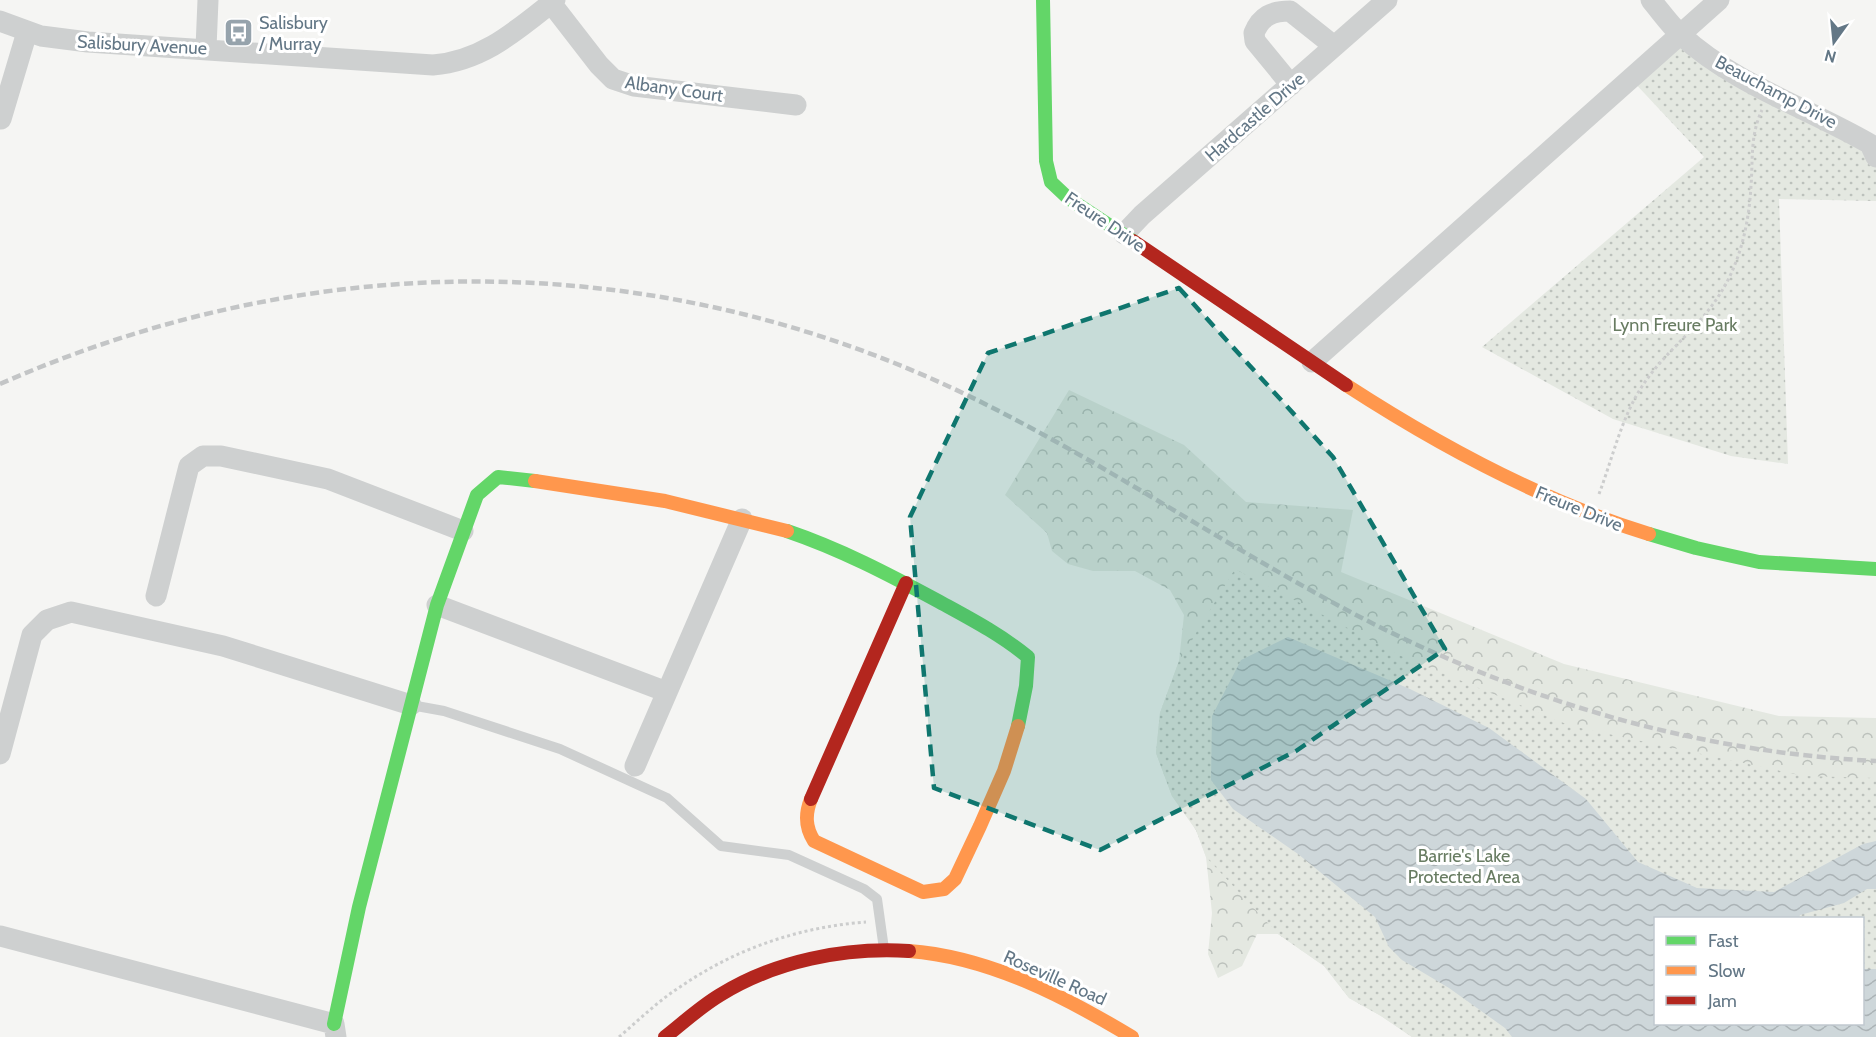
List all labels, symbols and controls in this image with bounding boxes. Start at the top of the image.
place label: Salisbury / Murray [258,12,328,55]
north arrow [1804,12,1864,72]
bus stop icon: Salisbury / Murray [222,17,254,49]
street label: Salisbury Avenue [77,31,207,59]
text: N [1822,45,1838,67]
street label: Beauchamp Drive [1711,51,1841,133]
street label: Hardcastle Drive [1201,68,1309,166]
street label: Albany Court [624,71,724,107]
street label: Freure Drive [1061,187,1149,257]
park label: Lynn Freure Park [1613,314,1738,336]
street label: Freure Drive [1532,482,1626,536]
park label: Barrie's Lake Protected Area [1408,845,1521,888]
legend [1654,917,1864,1025]
text: Fast [1708,930,1739,952]
street label: Roseville Road [1000,945,1110,1011]
text: Slow [1708,960,1745,982]
text: Jam [1707,990,1737,1012]

